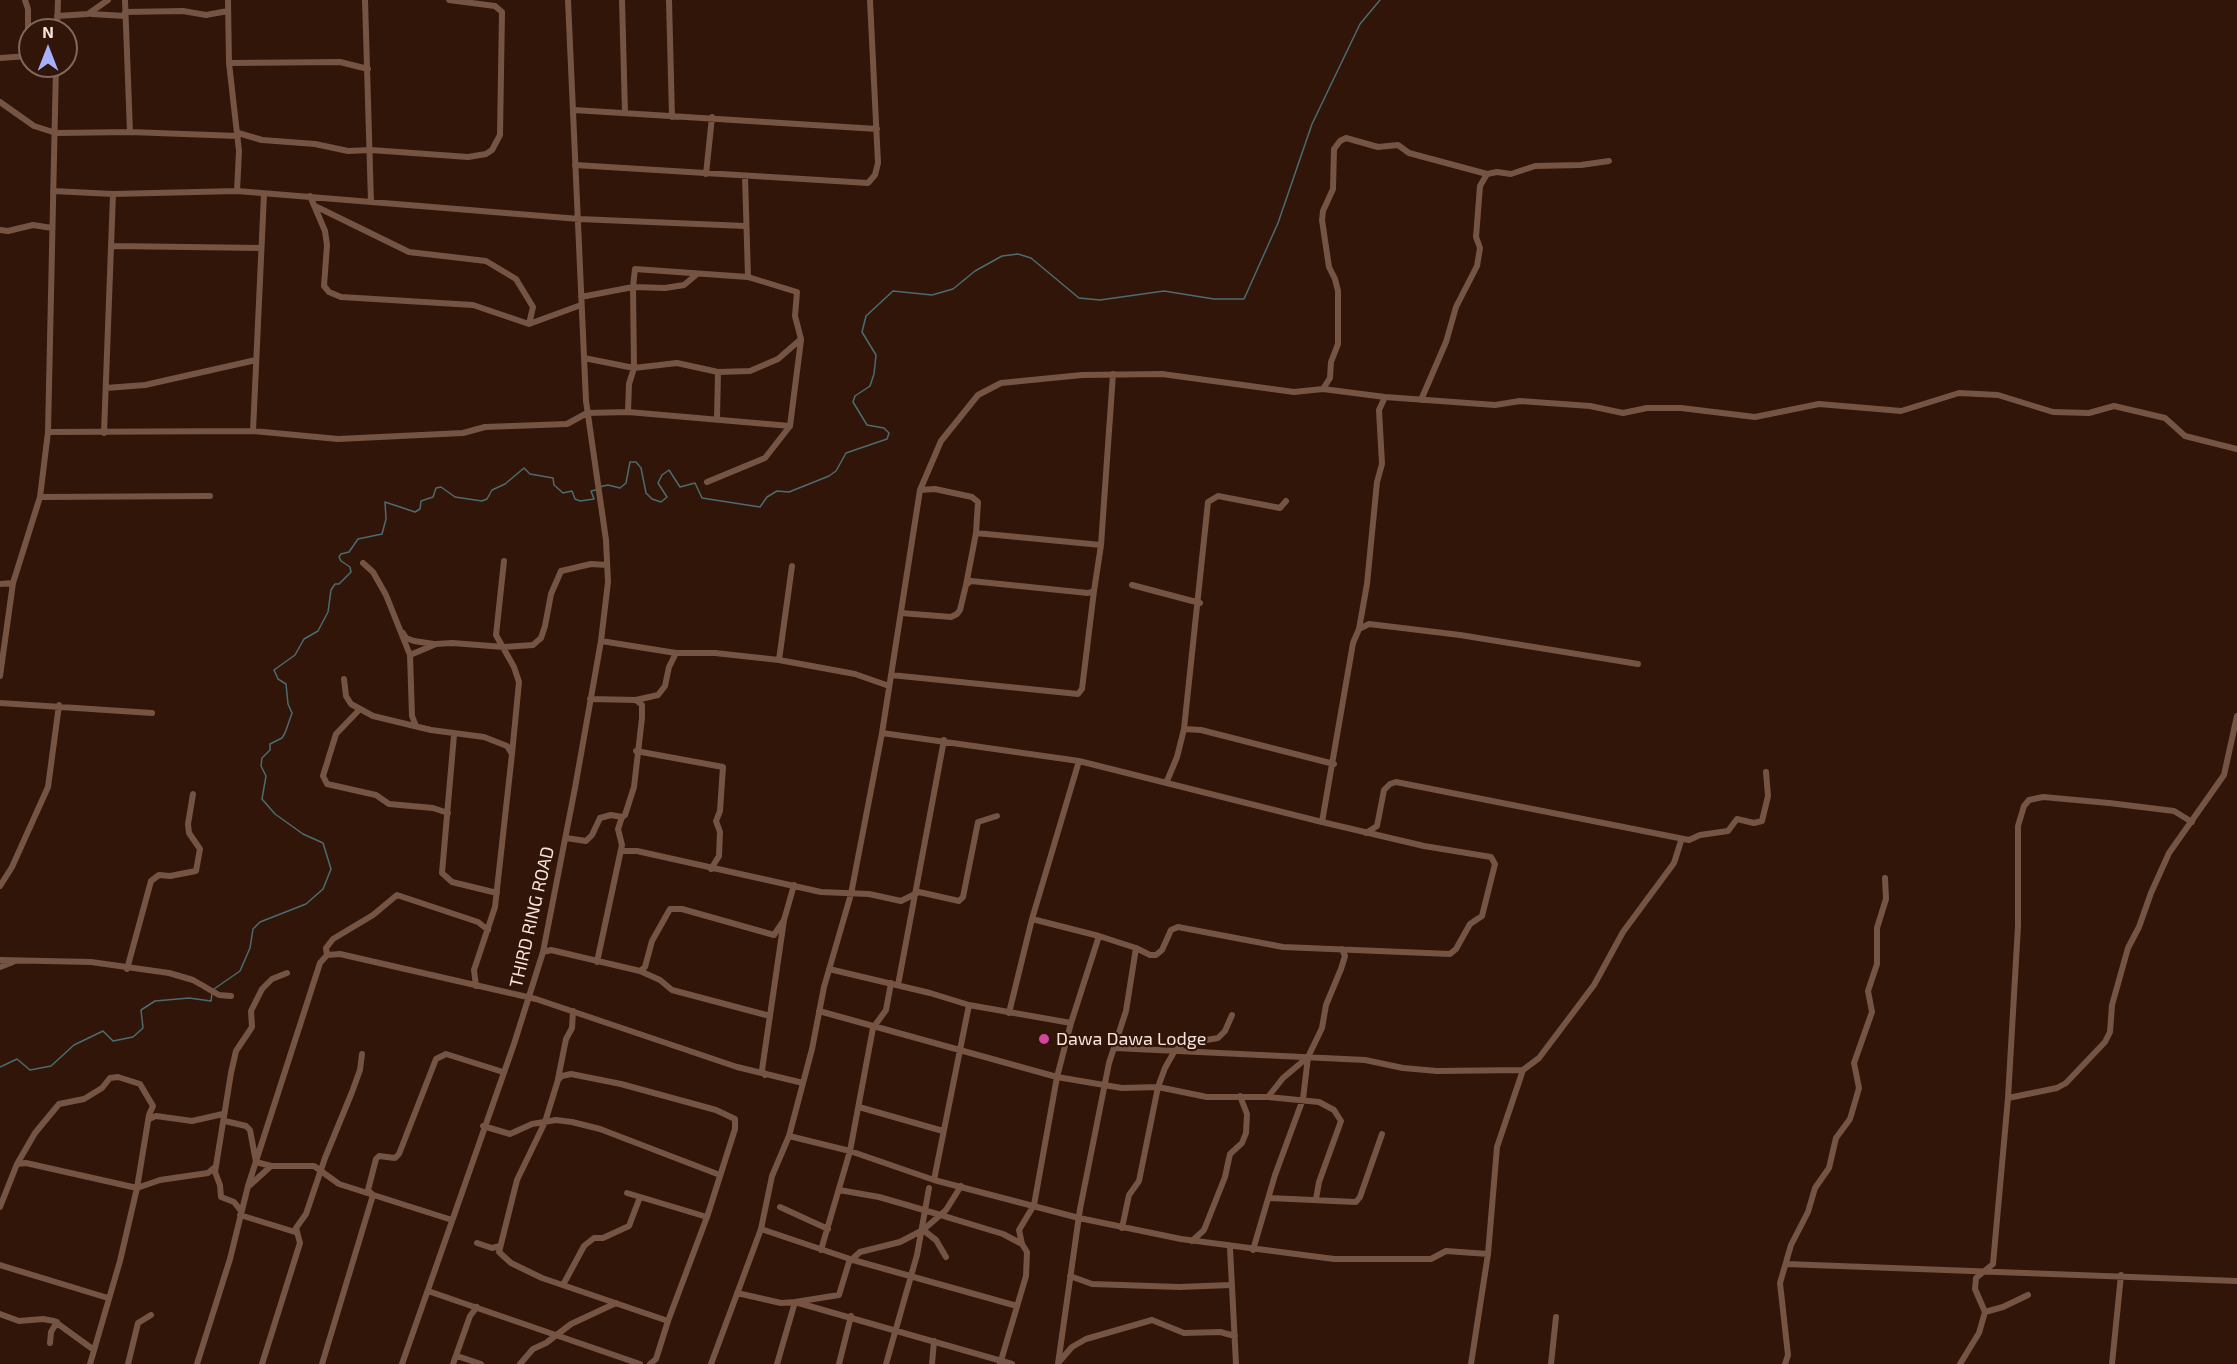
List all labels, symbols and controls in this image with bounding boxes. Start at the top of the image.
north arrow [18,18,78,78]
text: N [42,22,54,41]
street label: THIRD RING ROAD [505,844,559,990]
place label: Dawa Dawa Lodge [1056,1028,1206,1050]
marker: Dawa Dawa Lodge [1037,1032,1051,1046]

